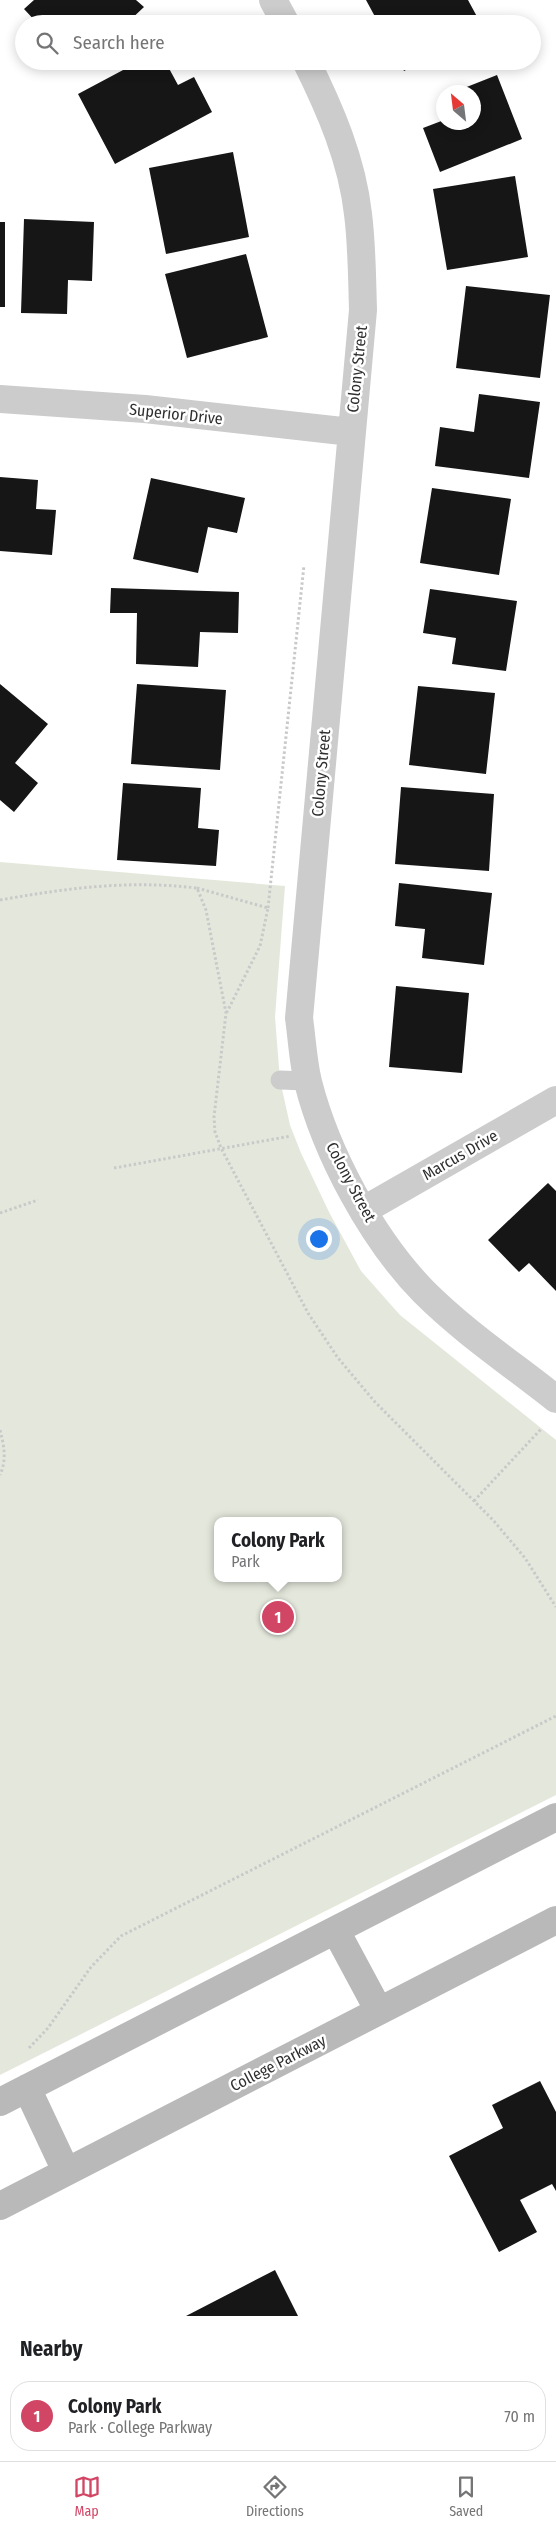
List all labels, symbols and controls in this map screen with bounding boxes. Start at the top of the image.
search box [15,15,541,70]
icon: search [33,29,61,57]
text: Search here [73,31,165,54]
north arrow [436,85,481,130]
street label: Colony Street [343,324,371,413]
street label: Superior Drive [128,400,224,428]
street label: Colony Street [308,728,334,817]
street label: Marcus Drive [419,1126,501,1184]
street label: Colony Street [322,1139,380,1226]
your location [306,1226,332,1252]
popup [214,1517,342,1582]
text: Colony Park [231,1529,325,1552]
text: Park [231,1552,260,1571]
pin: 1 [262,1598,294,1636]
street label: College Parkway [227,2030,330,2095]
text: Nearby [20,2336,82,2362]
text: Colony Park [68,2395,161,2418]
text: 1 [34,2407,40,2426]
text: 70 m [504,2407,535,2426]
text: Park · College Parkway [68,2418,212,2437]
tab: Map [73,2473,101,2520]
tab: Directions [246,2473,304,2520]
tab: Saved [449,2473,483,2520]

